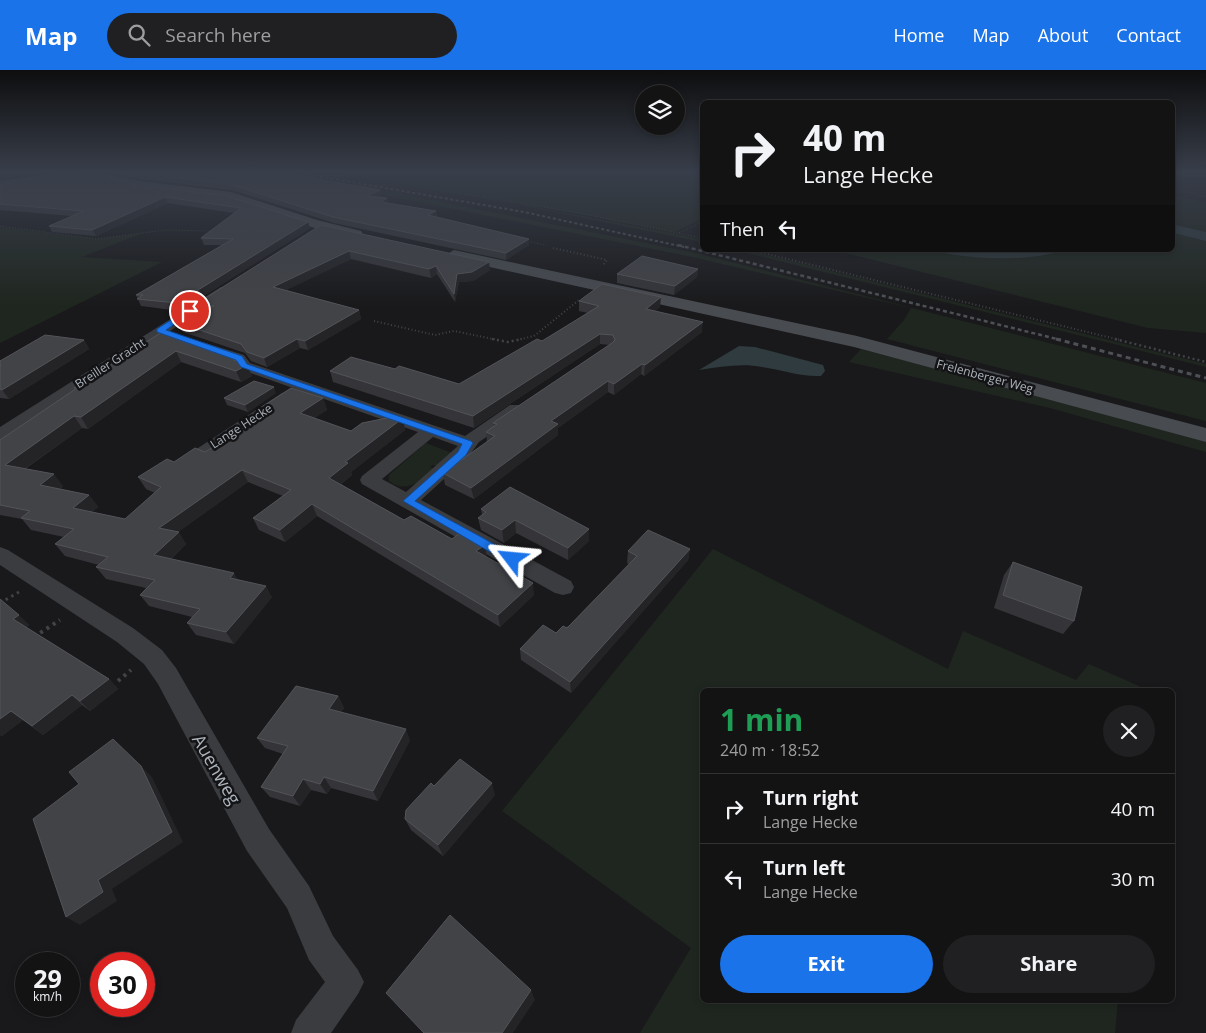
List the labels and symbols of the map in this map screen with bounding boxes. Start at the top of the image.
pin [169,290,211,332]
street label: Breiller Gracht [71,334,149,392]
street label: Frelenberger Weg [935,355,1036,397]
street label: Lange Hecke [207,399,276,452]
position arrow [485,532,537,584]
street label: Auenweg [187,729,247,809]
speed limit sign: 30 [90,952,155,1017]

